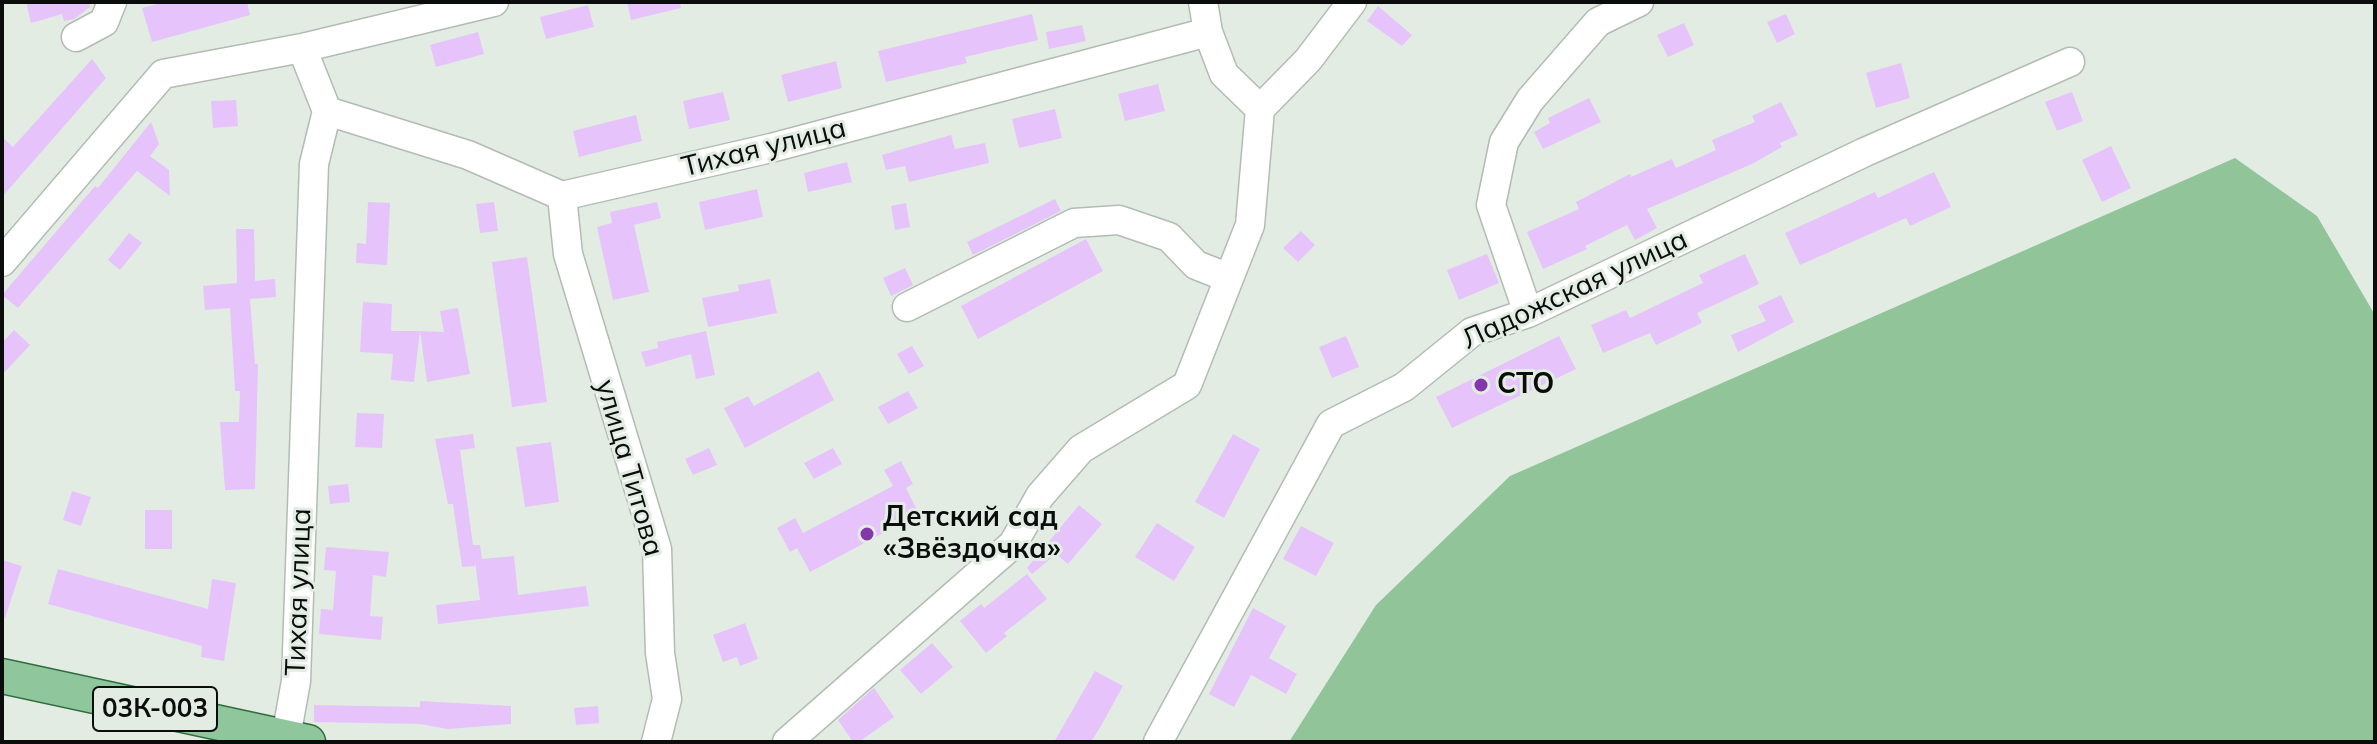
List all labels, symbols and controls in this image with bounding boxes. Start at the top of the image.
street label: Тихая улица [678,111,850,185]
street label: Ладожская улица [1457,223,1693,357]
place label: СТО [1497,368,1554,402]
street label: улица Титова [588,376,670,560]
marker: СТО [1472,376,1490,394]
place label: Детский сад «Звёздочка» [883,501,1061,567]
street label: Тихая улица [279,508,319,676]
marker: Детский сад «Звёздочка» [858,525,876,543]
road number: 03К-003 [93,687,217,731]

